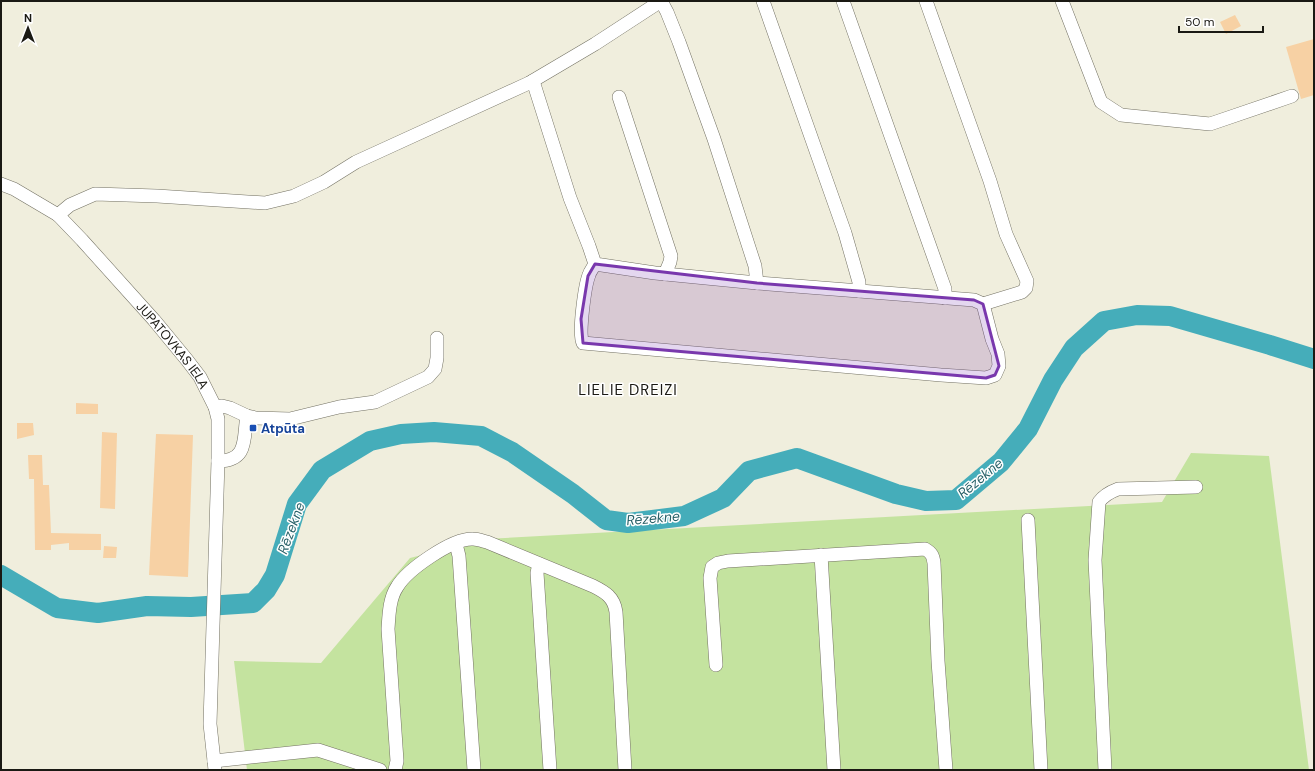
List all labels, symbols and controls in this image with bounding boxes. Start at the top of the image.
north arrow [8,8,48,48]
scale bar [1179,8,1263,34]
text: N [24,11,32,25]
text: 50 m [1185,14,1214,30]
street label: JUPATOVKAS IELA [133,298,213,392]
district label: LIELIE DREIZI [578,380,678,400]
place label: Atpūta [261,420,305,437]
marker: Atpūta [248,423,258,433]
water label: Rēzekne [954,454,1006,502]
water label: Rēzekne [273,500,309,556]
water label: Rēzekne [625,507,681,529]

